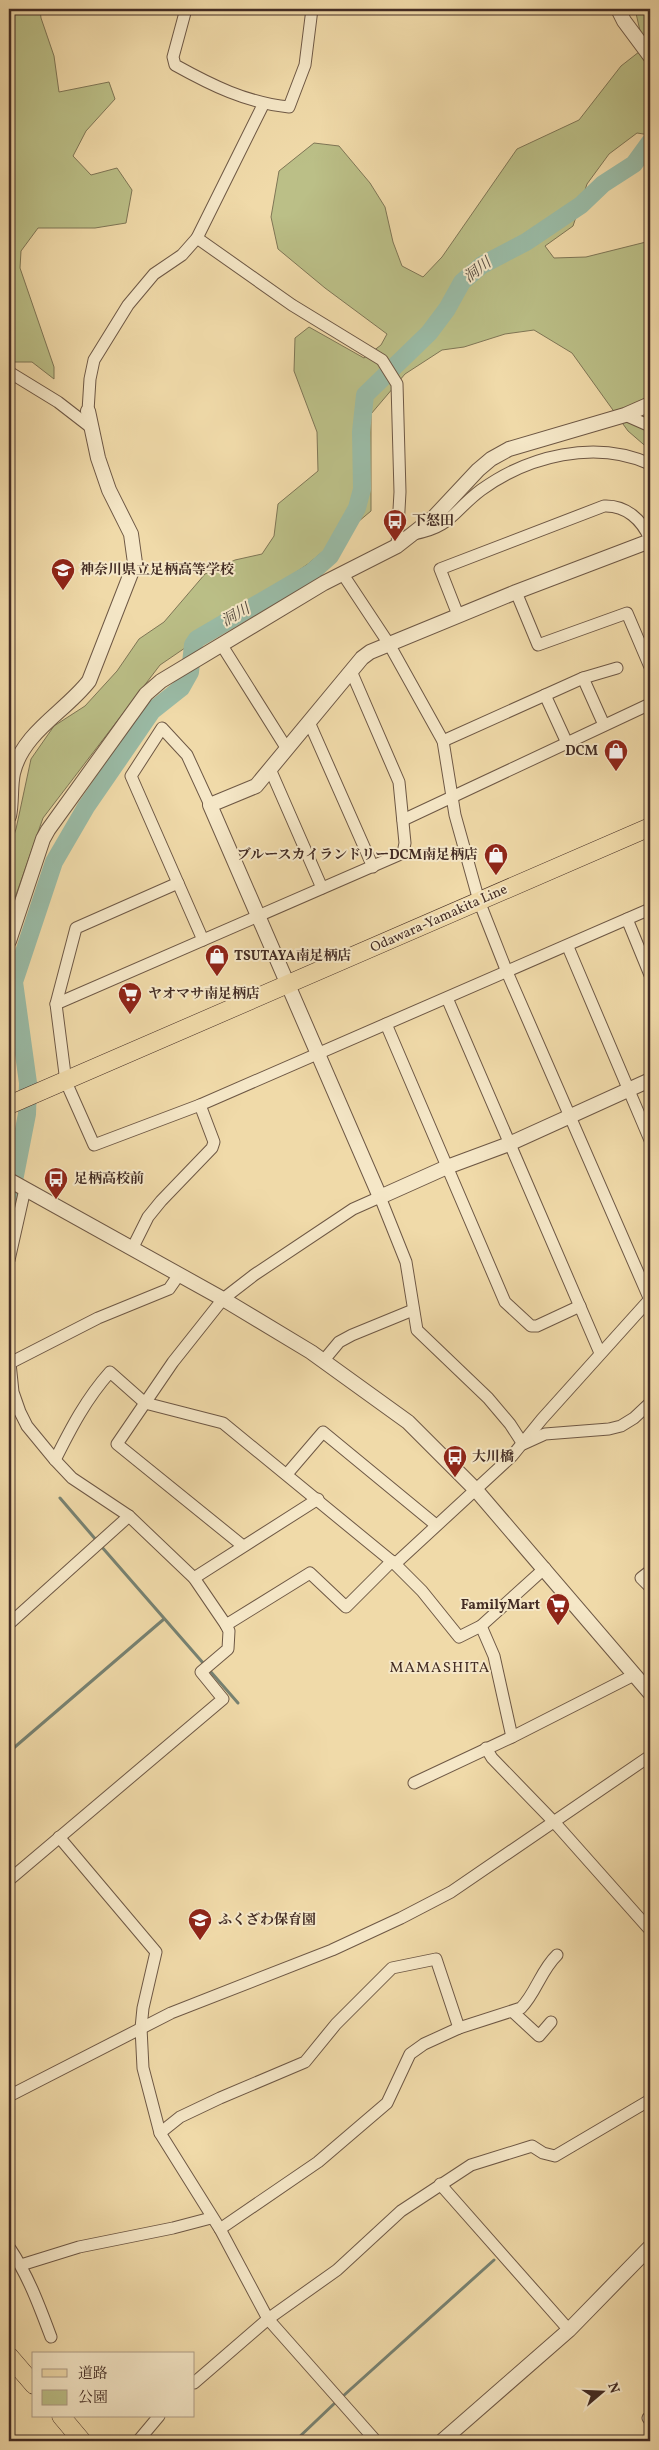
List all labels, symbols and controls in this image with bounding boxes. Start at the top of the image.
water label: 洞川 [460,252,498,288]
bus stop icon: 下怒田 [382,508,408,542]
place label: 下怒田 [412,512,454,531]
school or university icon: 神奈川県立足柄高等学校 [50,557,76,591]
place label: 神奈川県立足柄高等学校 [80,561,234,580]
water label: 洞川 [218,598,256,633]
shop icon: DCM [603,738,629,772]
place label: DCM [565,742,598,761]
shop icon: ブルースカイランドリーDCM南足柄店 [483,842,509,876]
place label: ブルースカイランドリーDCM南足柄店 [237,846,478,865]
street label: Odawara-Yamakita Line [368,880,511,958]
shop icon: TSUTAYA南足柄店 [204,943,230,977]
place label: TSUTAYA南足柄店 [234,947,352,966]
supermarket icon: ヤオマサ南足柄店 [117,981,143,1015]
place label: ヤオマサ南足柄店 [148,985,260,1004]
bus stop icon: 足柄高校前 [43,1166,69,1200]
place label: 足柄高校前 [74,1170,144,1189]
bus stop icon: 大川橋 [442,1444,468,1478]
place label: 大川橋 [472,1448,514,1467]
supermarket icon: FamilyMart [545,1592,571,1626]
place label: FamilyMart [461,1596,540,1615]
district label: MAMASHITA [390,1658,490,1679]
school or university icon: ふくざわ保育園 [187,1907,213,1941]
place label: ふくざわ保育園 [218,1911,316,1930]
legend [32,2352,195,2418]
text: 道路 [78,2364,108,2385]
north arrow [576,2368,626,2418]
text: N [602,2380,624,2396]
text: 公園 [78,2388,108,2409]

